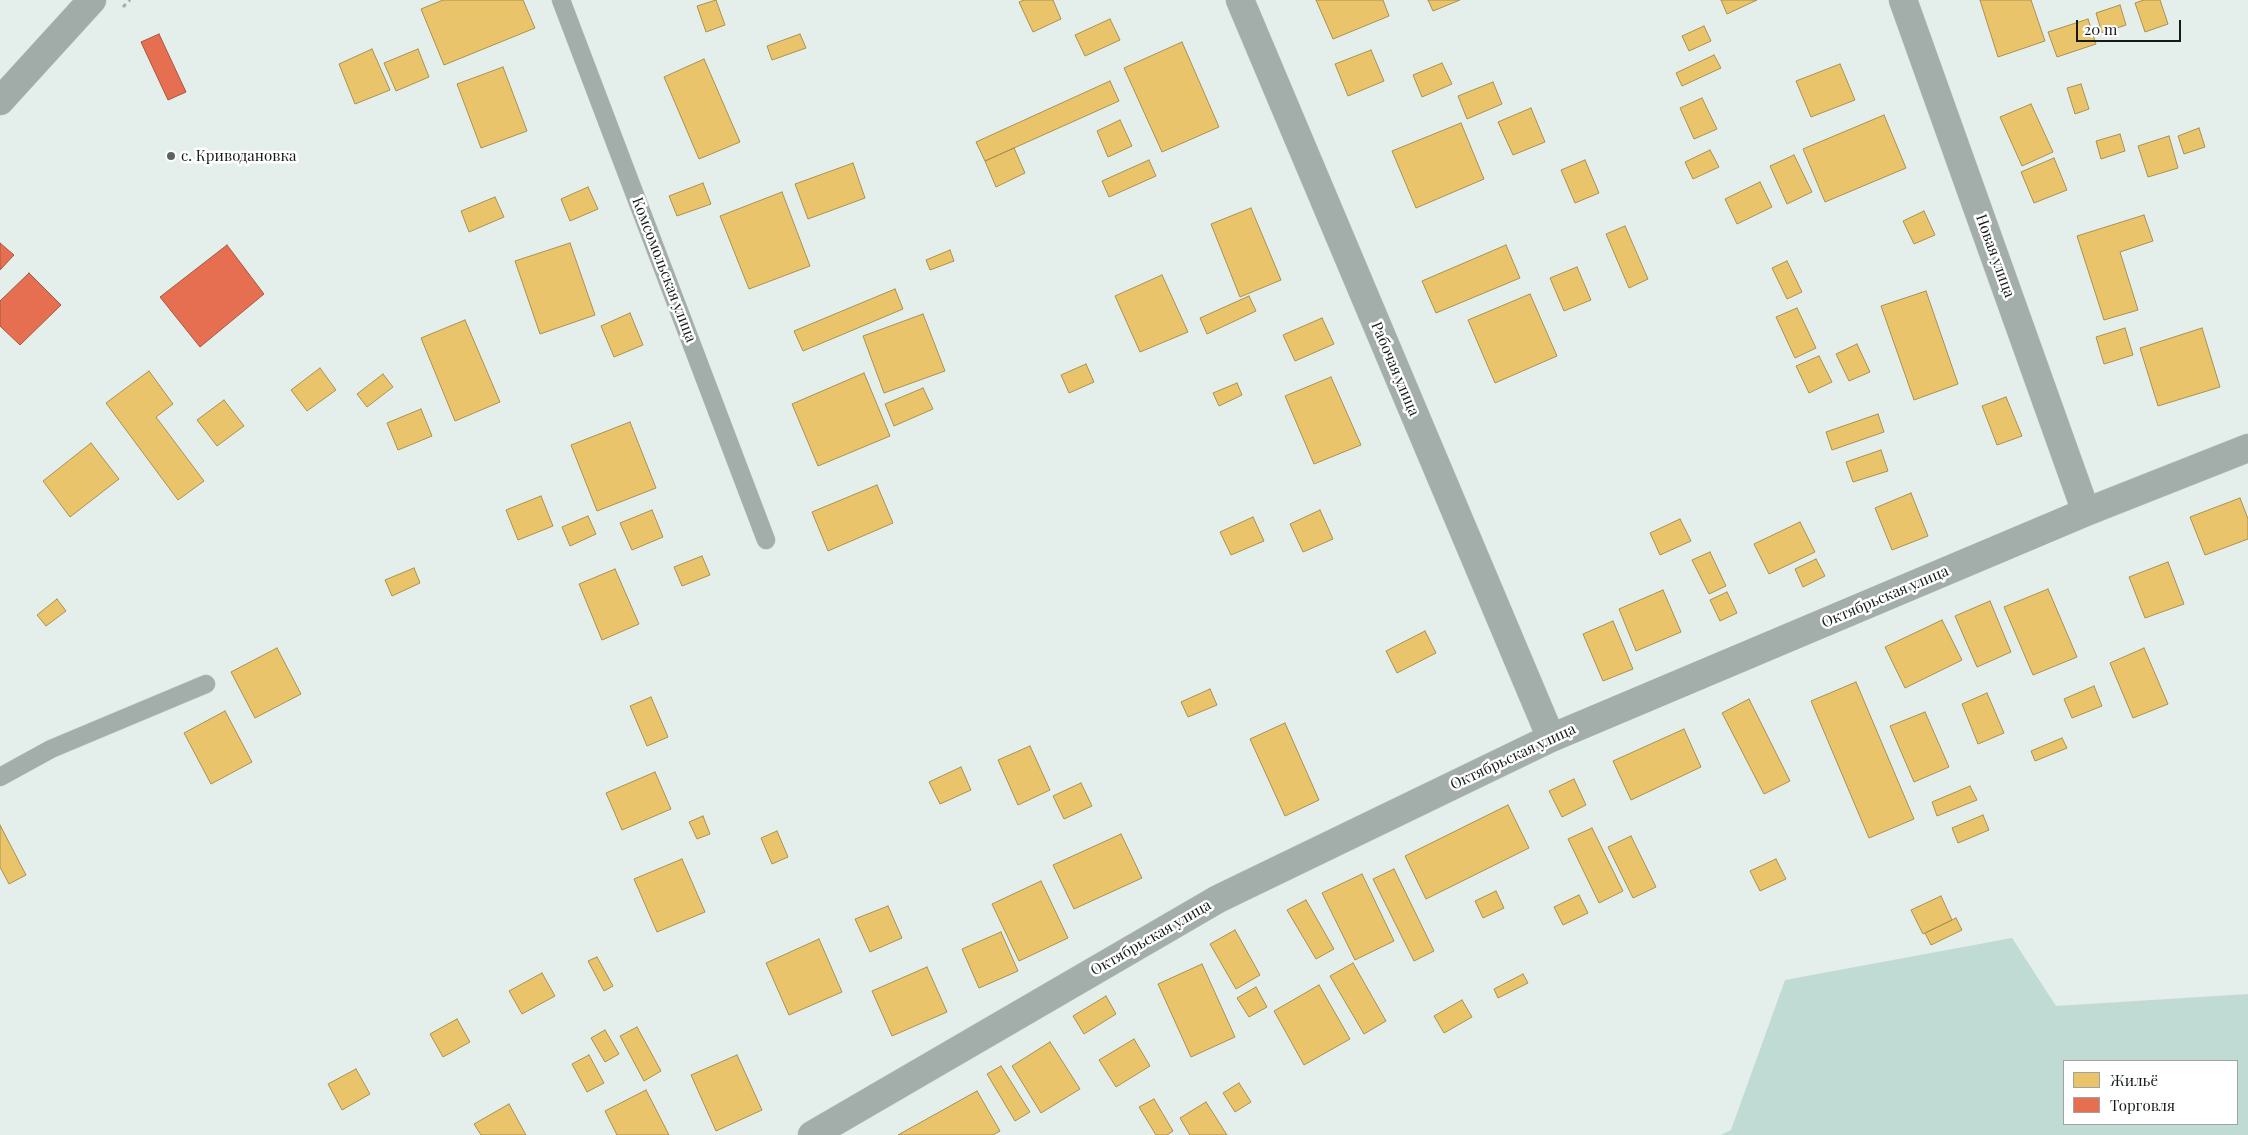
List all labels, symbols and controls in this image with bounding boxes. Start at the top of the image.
scale bar [2078,10,2183,42]
text: 20 m [2084,19,2117,39]
place label: с. Криводановка [181,147,296,165]
marker: с. Криводановка [165,150,177,162]
street label: Комсомольская улица [628,195,700,345]
street label: Новая улица [1972,212,2018,300]
street label: Рабочая улица [1367,319,1423,419]
street label: Октябрьская улица [1819,562,1951,632]
street label: Октябрьская улица [1447,720,1579,794]
street label: Октябрьская улица [1088,896,1214,980]
legend [2063,1060,2238,1125]
text: Жильё [2110,1070,2158,1090]
text: Торговля [2110,1095,2175,1115]

